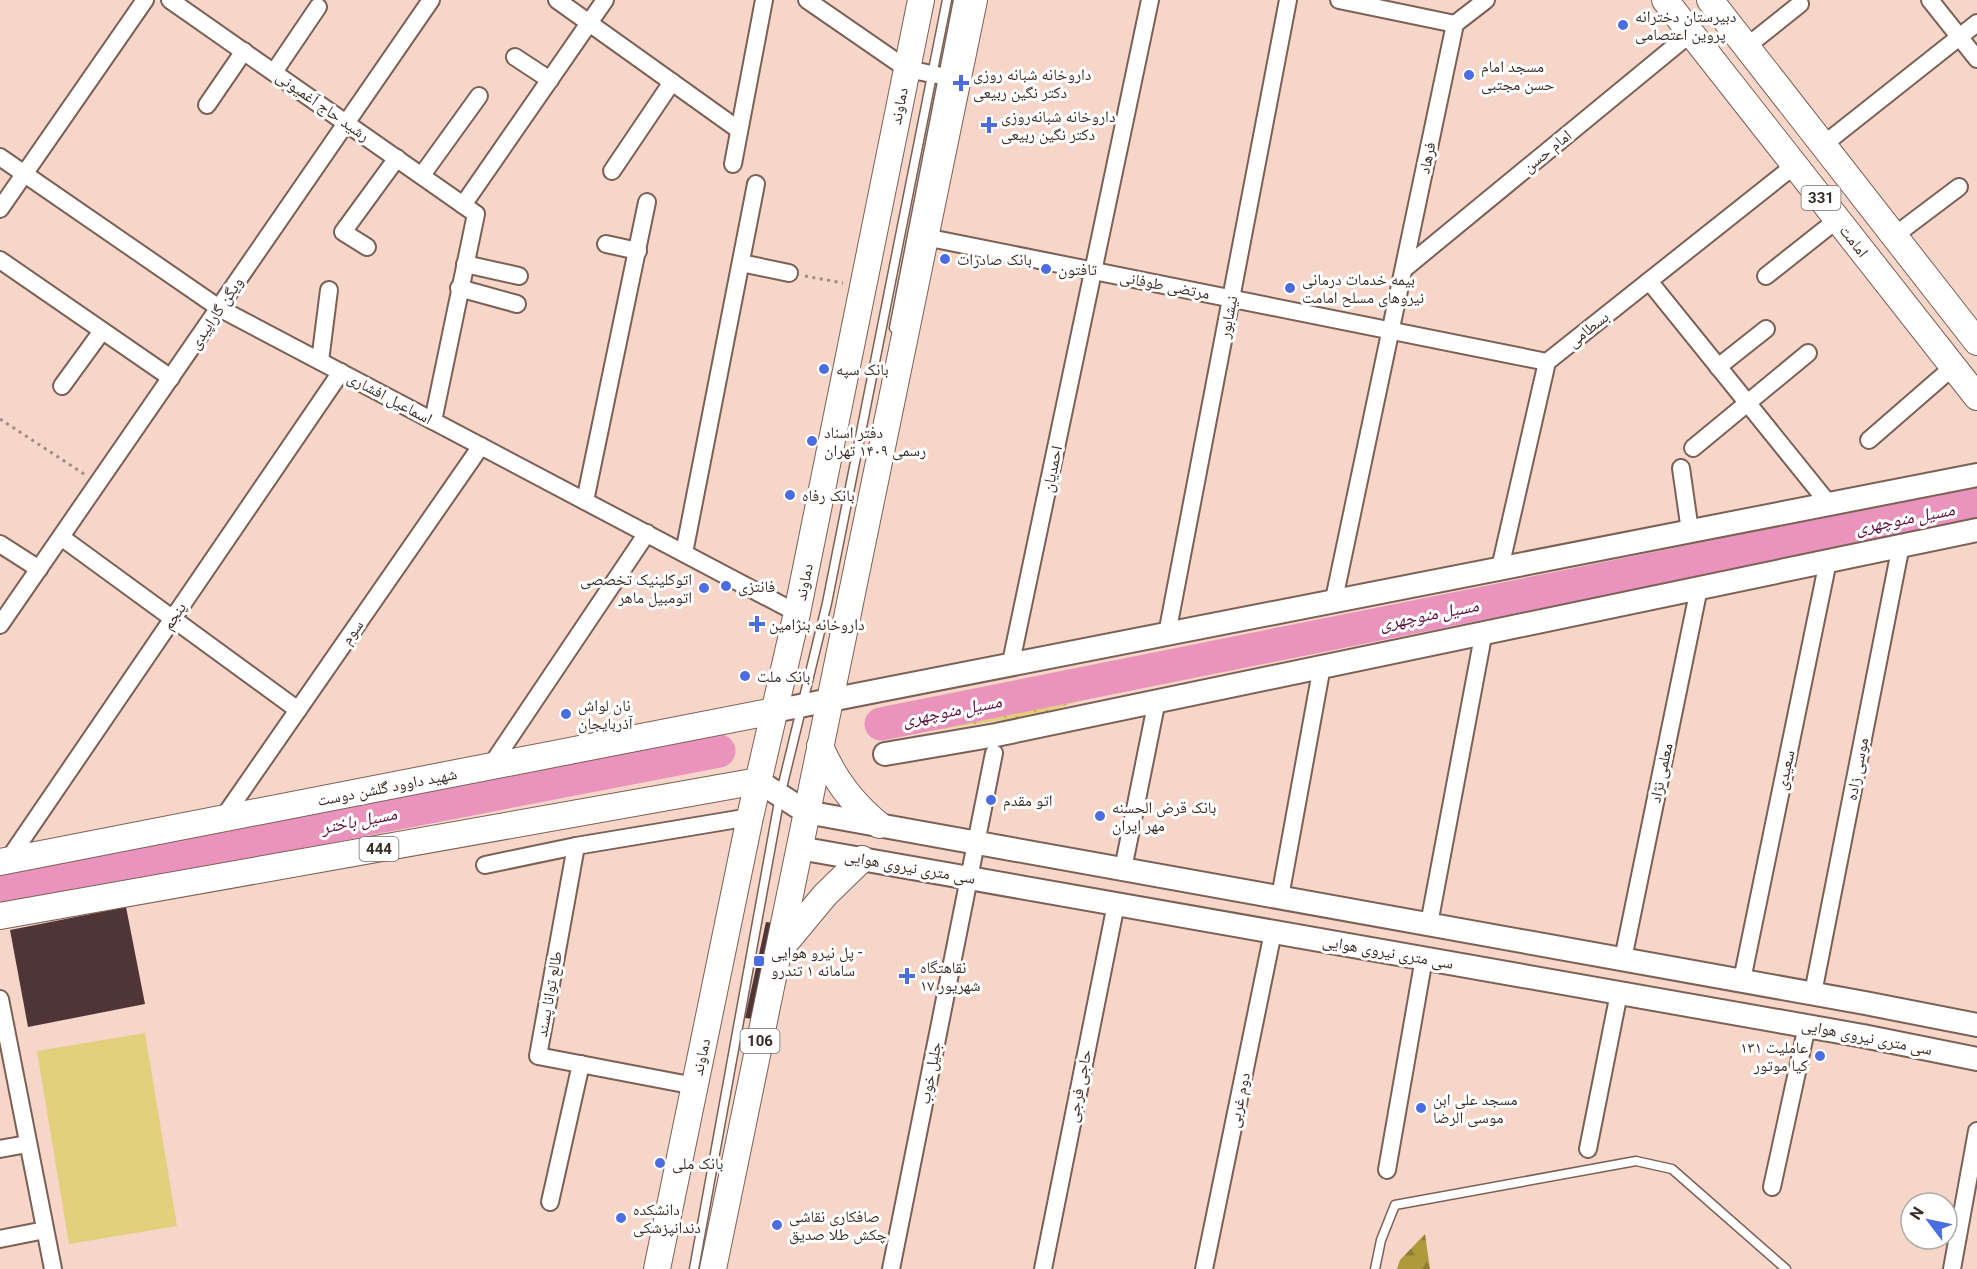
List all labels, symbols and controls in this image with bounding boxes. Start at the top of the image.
place label: دبیرستان دخترانه پروین اعتصامی [1635,7,1736,45]
marker: دبیرستان دخترانه پروین اعتصامی [1616,18,1630,32]
place label: مسجد امام حسن مجتبی [1481,57,1555,95]
place label: داروخانه شبانه روزی دکتر نگین ربیعی [973,65,1092,103]
street label: رشید حاج آغمیونی [272,67,373,146]
marker: مسجد امام حسن مجتبی [1462,68,1476,82]
marker: داروخانه شبانه روزی دکتر نگین ربیعی [954,76,968,90]
street label: دماوند [886,86,912,126]
place label: داروخانه شبانه‌روزی دکتر نگین ربیعی [1001,107,1116,145]
marker: داروخانه شبانه‌روزی دکتر نگین ربیعی [982,118,996,132]
street label: امام حسن [1519,126,1576,177]
street label: فرهاد [1414,140,1440,176]
road number: 331 [1802,186,1840,210]
street label: امامت [1836,221,1872,261]
place label: بانک صادرات [957,250,1032,269]
marker: بانک صادرات [938,252,952,266]
place label: تافتون [1058,260,1097,280]
marker: تافتون [1039,262,1053,276]
street label: مرتضی طوفانی [1118,267,1211,304]
place label: بیمه خدمات درمانی نیروهای مسلح امامت [1302,270,1424,308]
street label: ویگن گاراپیدی [185,273,248,353]
marker: بیمه خدمات درمانی نیروهای مسلح امامت [1283,281,1297,295]
street label: نیشابور [1214,294,1241,341]
street label: بسطامی [1563,307,1613,352]
place label: بانک سپه [836,360,889,379]
marker: بانک سپه [817,362,831,376]
street label: اسماعیل افشاری [344,368,436,429]
place label: دفتر اسناد رسمی ۱۴۰۹ تهران [824,423,926,461]
marker: دفتر اسناد رسمی ۱۴۰۹ تهران [805,434,819,448]
street label: احمدیان [1038,444,1067,494]
place label: بانک رفاه [802,486,855,505]
marker: بانک رفاه [783,488,797,502]
water label: مسیل منوچهری [1854,498,1957,539]
street label: دماوند [791,562,817,602]
place label: اتوکلینیک تخصصی اتومبیل ماهر [580,570,692,608]
place label: فانتزی [738,577,775,597]
marker: فانتزی [719,579,733,593]
marker: اتوکلینیک تخصصی اتومبیل ماهر [697,581,711,595]
water label: مسیل منوچهری [1378,594,1481,635]
street label: پنجم [158,598,191,634]
place label: داروخانه بنژامین [769,615,865,635]
street label: سوم [337,616,368,649]
marker: داروخانه بنژامین [750,617,764,631]
place label: بانک ملت [757,667,811,686]
marker: بانک ملت [738,669,752,683]
water label: مسیل منوچهری [901,690,1004,731]
place label: نان لواش آذربایجان [578,696,634,734]
marker: نان لواش آذربایجان [559,707,573,721]
street label: موسی زاده [1842,736,1873,802]
street label: معلمی نژاد [1645,741,1678,805]
street label: سعیدی [1772,748,1799,792]
street label: شهید داوود گلشن دوست [315,764,459,811]
place label: اتو مقدم [1003,791,1053,811]
marker: اتو مقدم [984,793,998,807]
place label: بانک قرض الحسنه مهر ایران [1112,798,1216,836]
water label: مسیل باختر [318,802,399,839]
marker: بانک قرض الحسنه مهر ایران [1093,809,1107,823]
road number: 444 [360,837,398,861]
street label: سی متری نیروی هوایی [843,846,977,889]
street label: سی متری نیروی هوایی [1321,931,1455,974]
place label: پل نیرو هوایی - سامانه ۱ تندرو [771,943,863,980]
street label: طالع توانا پسند [532,949,567,1039]
marker: پل نیرو هوایی - سامانه ۱ تندرو [752,954,766,968]
place label: نقاهتگاه ۱۷ شهریور [920,958,981,995]
marker: نقاهتگاه ۱۷ شهریور [898,967,916,985]
street label: سی متری نیروی هوایی [1800,1015,1934,1060]
road number: 106 [740,1029,780,1053]
street label: دماوند [688,1037,714,1077]
place label: عاملیت ۱۳۱ کیا موتور [1740,1038,1808,1075]
street label: جلیل خوب [915,1040,946,1106]
street label: حاجی فرجی [1063,1048,1096,1124]
marker: عاملیت ۱۳۱ کیا موتور [1813,1049,1827,1063]
street label: دوم غربی [1224,1071,1255,1129]
place label: مسجد علی ابن موسی الرضا [1433,1090,1518,1128]
marker: مسجد علی ابن موسی الرضا [1414,1101,1428,1115]
place label: بانک ملی [672,1154,723,1174]
marker: بانک ملی [653,1156,667,1170]
north arrow [1899,1191,1959,1251]
place label: دانشکده دندانپزشکی [633,1200,701,1238]
text: N [1906,1203,1928,1223]
place label: صافکاری نقاشی چکش طلا صدیق [789,1207,887,1245]
marker: دانشکده دندانپزشکی [614,1211,628,1225]
marker: صافکاری نقاشی چکش طلا صدیق [770,1218,784,1232]

